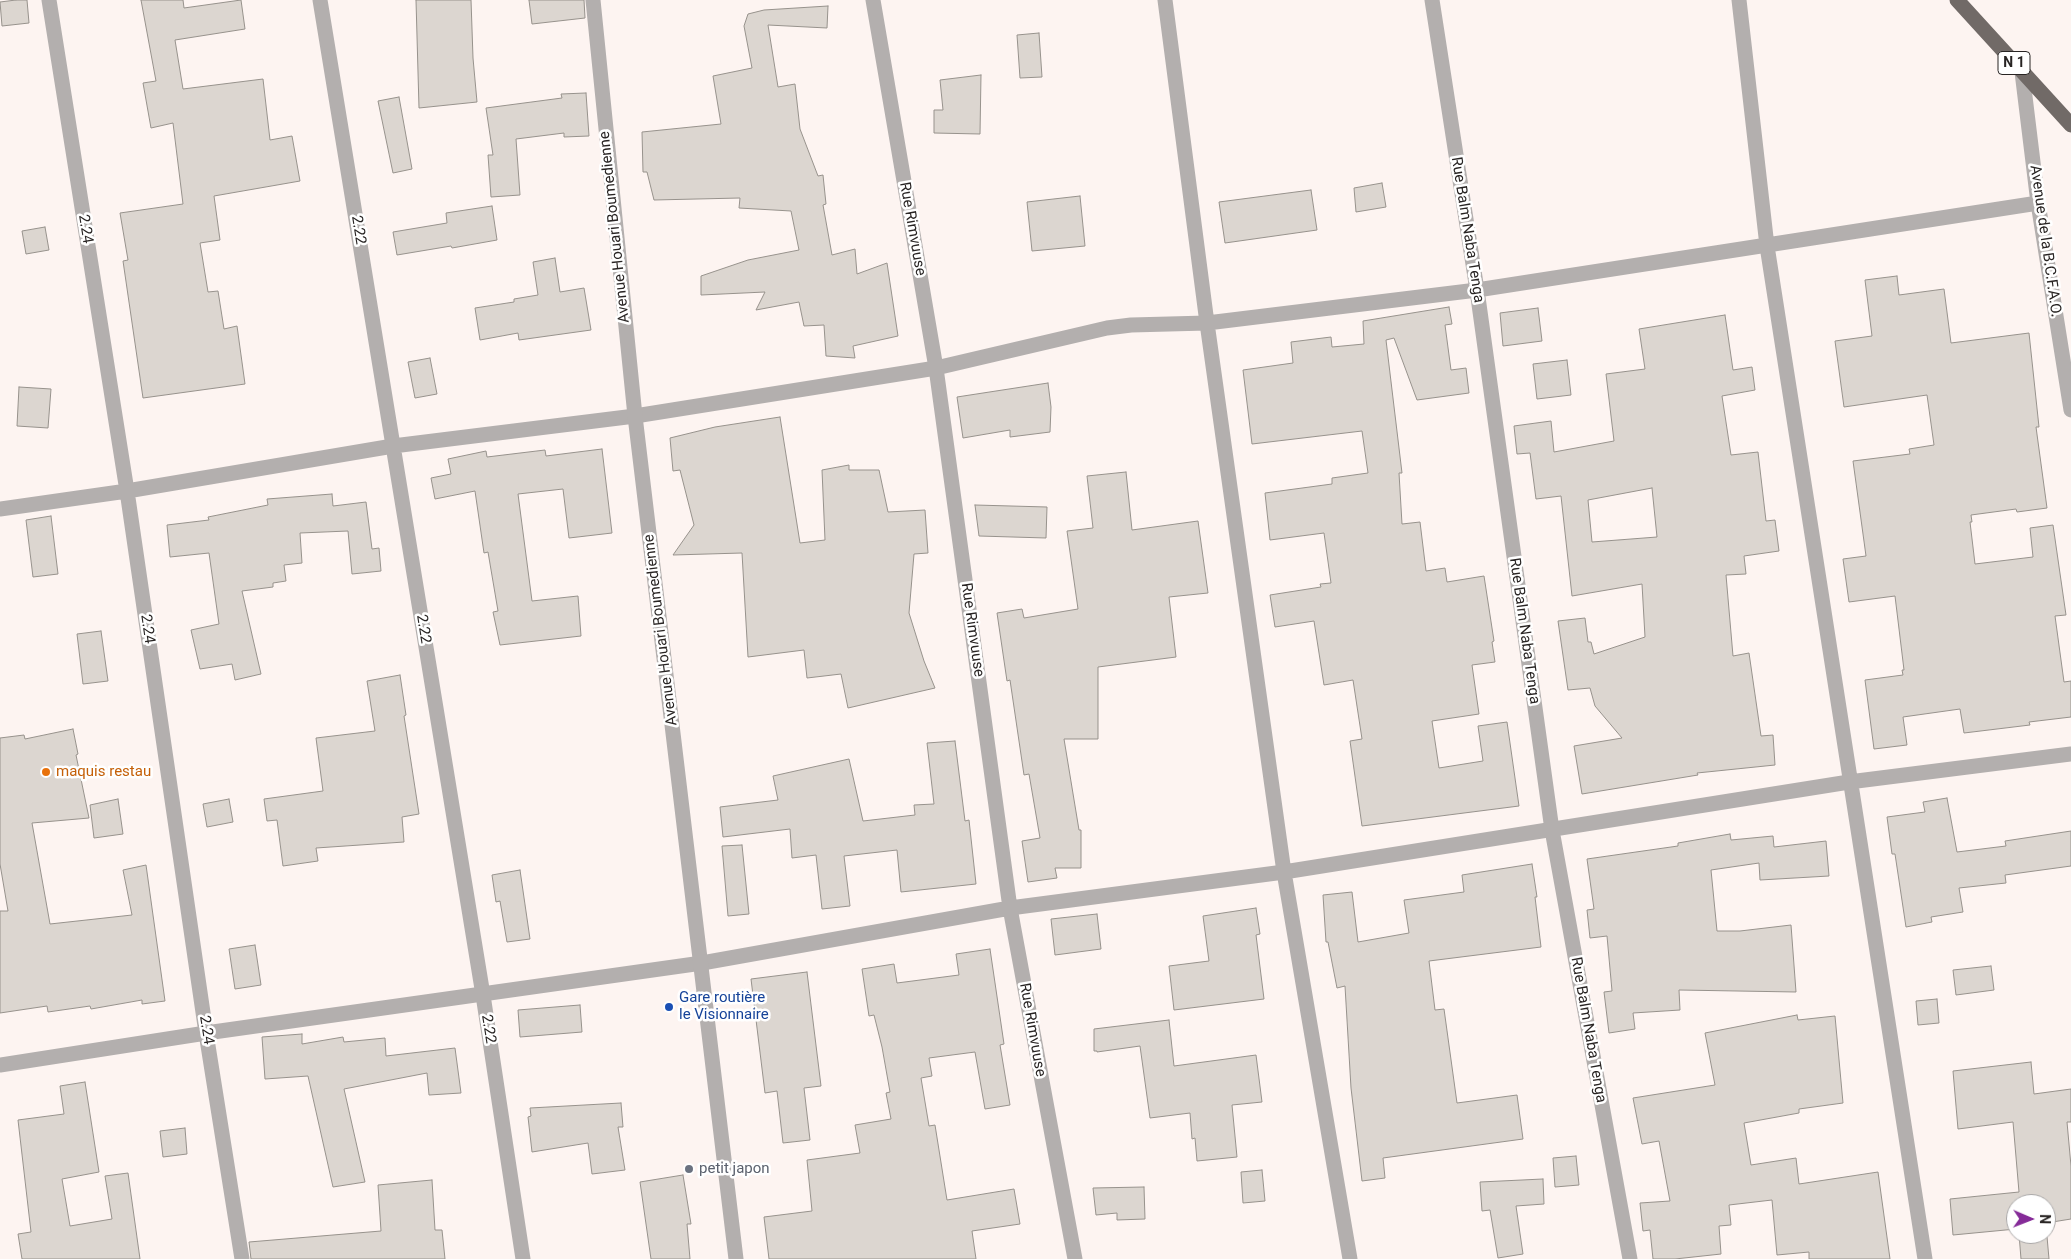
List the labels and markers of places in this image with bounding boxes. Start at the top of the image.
place label: maquis restau [56,763,151,781]
marker: maquis restau [40,766,52,778]
place label: Gare routière le Visionnaire [679,989,769,1024]
marker: Gare routière le Visionnaire [663,1001,675,1013]
place label: petit japon [699,1160,770,1178]
marker: petit japon [683,1163,695,1175]

